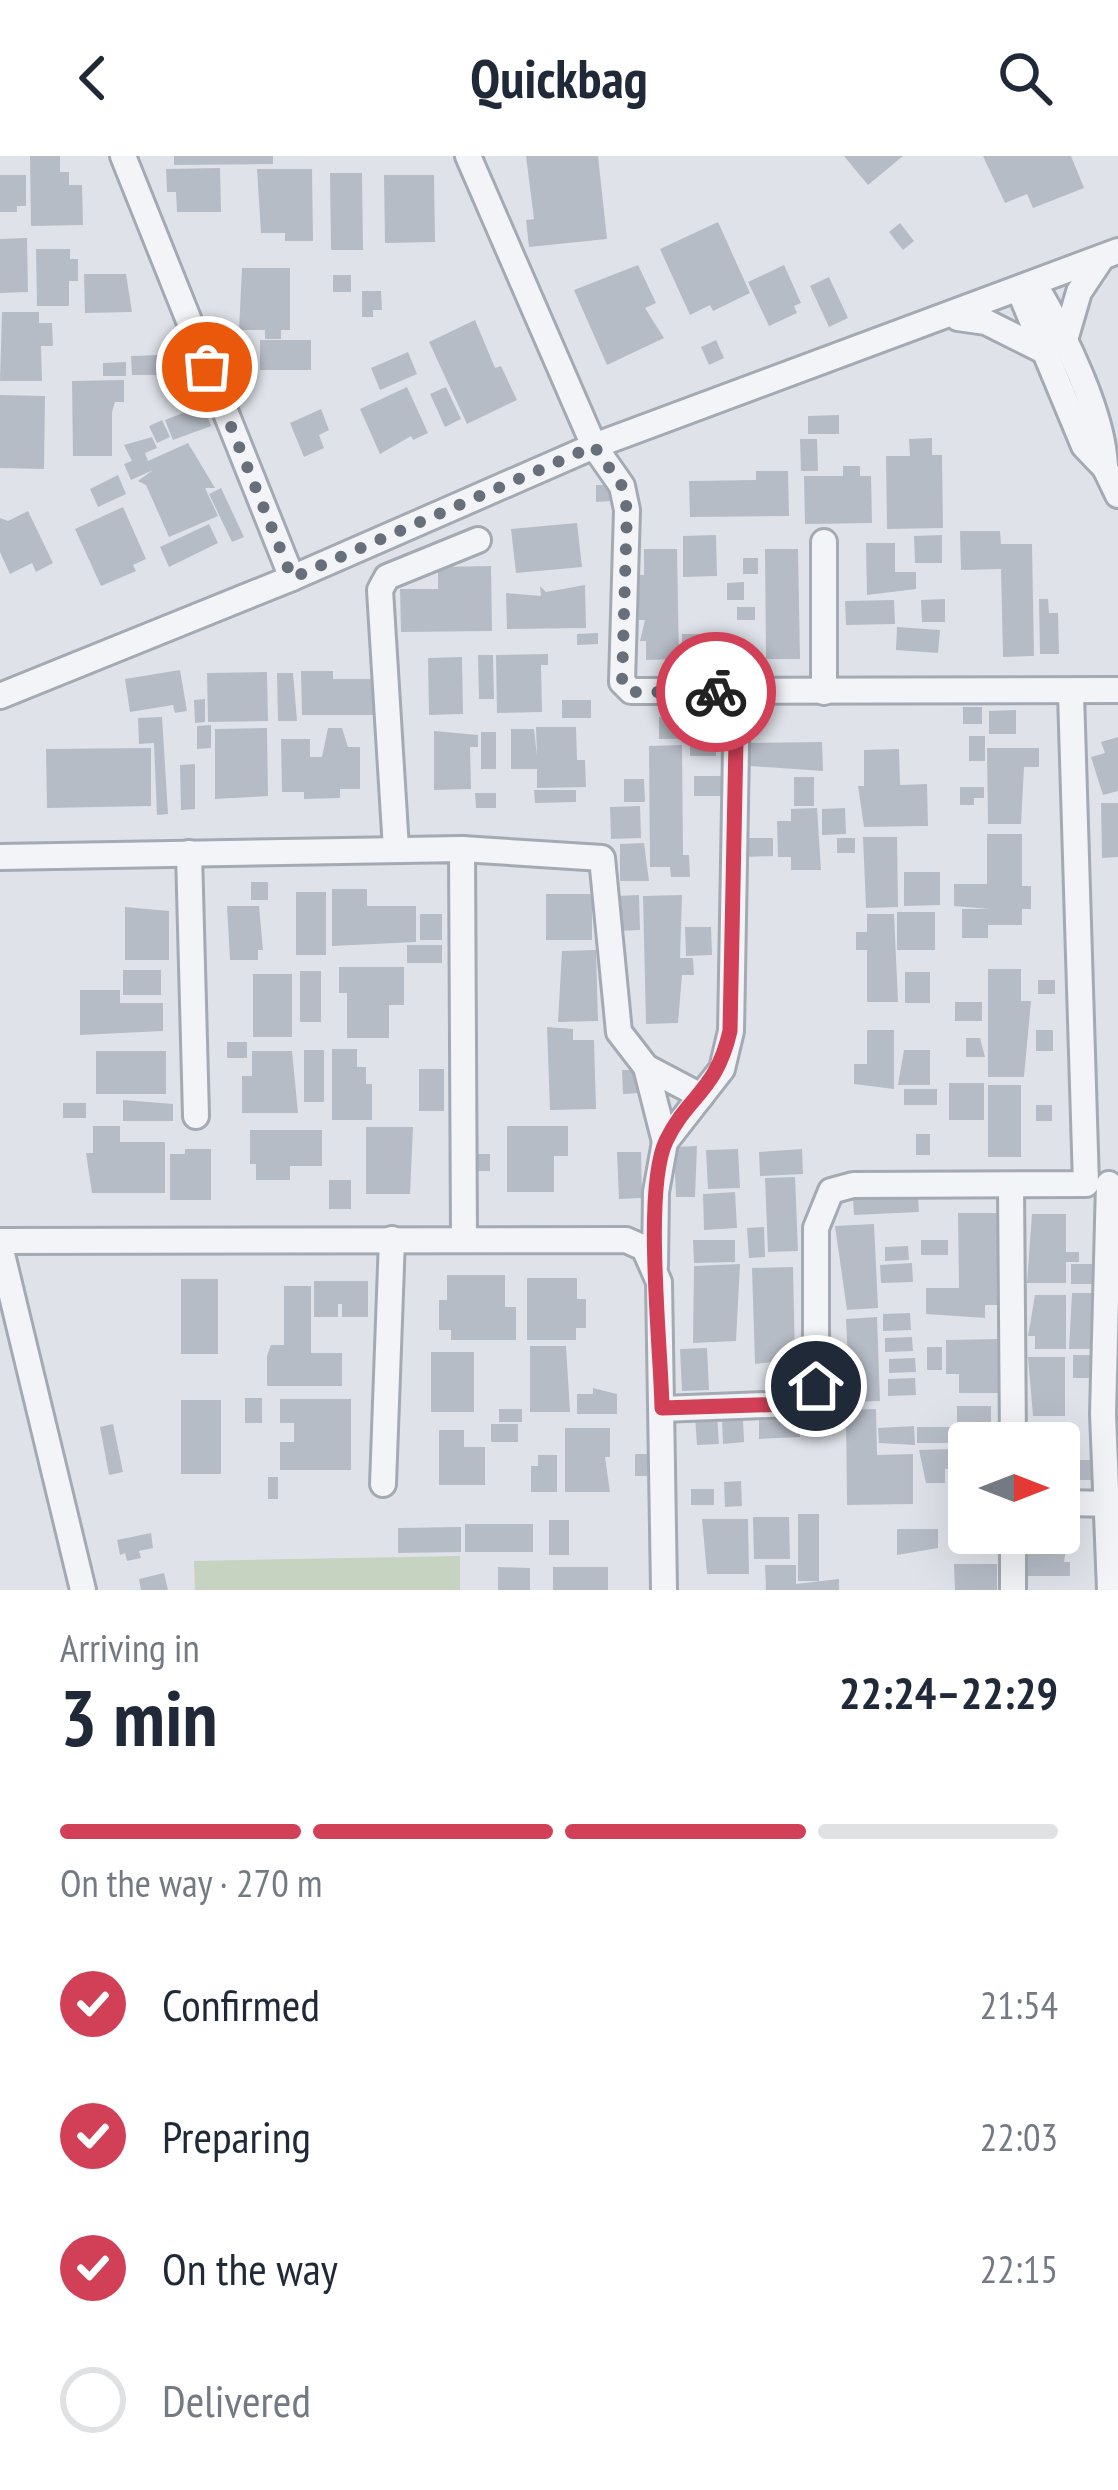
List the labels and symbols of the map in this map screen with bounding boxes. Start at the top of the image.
pin [156,316,258,418]
courier [656,632,776,752]
pin [765,1335,867,1437]
north arrow [948,1422,1080,1554]

